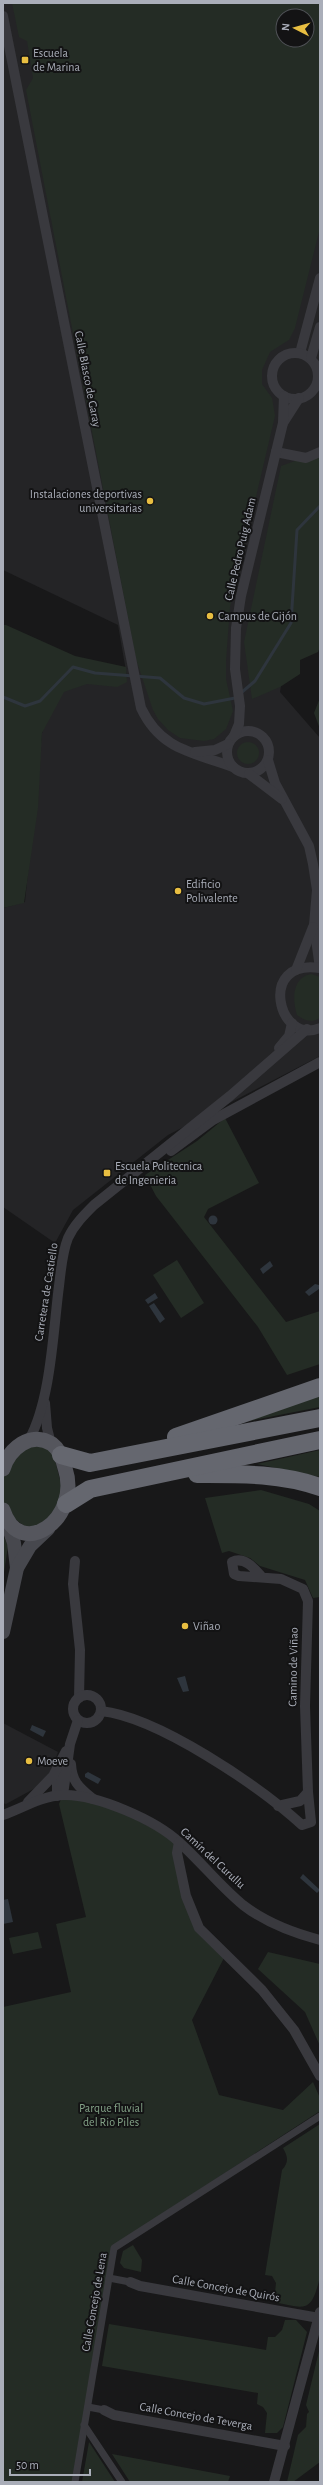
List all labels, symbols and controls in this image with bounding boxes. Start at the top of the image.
north arrow [275,8,315,48]
text: N [280,23,291,31]
place label: Escuela de Marina [33,47,80,73]
marker: Escuela de Marina [20,55,30,65]
street label: Calle Blasco de Garay [72,330,103,428]
place label: Instalaciones deportivas universitarias [30,488,142,514]
marker: Instalaciones deportivas universitarias [145,496,155,506]
street label: Calle Pedro Puig Adam [222,496,258,602]
place label: Campus de Gijón [218,610,297,623]
marker: Campus de Gijón [205,611,215,621]
place label: Edificio Polivalente [186,878,238,904]
marker: Edificio Polivalente [173,886,183,896]
place label: Escuela Politecnica de Ingenieria [115,1160,203,1186]
marker: Escuela Politecnica de Ingenieria [102,1168,112,1178]
street label: Carretera de Castiello [32,1242,60,1342]
place label: Viñao [193,1620,220,1632]
marker: Viñao [180,1621,190,1631]
street label: Camino de Viñao [286,1627,300,1707]
place label: Moeve [37,1755,68,1767]
marker: Moeve [24,1756,34,1766]
street label: Camín del Curullu [178,1825,248,1891]
park label: Parque fluvial del Rio Piles [79,2102,143,2128]
street label: Calle Concejo de Lena [79,2251,110,2353]
street label: Calle Concejo de Quirós [171,2273,281,2304]
street label: Calle Concejo de Teverga [139,2400,254,2433]
scale bar [10,2451,90,2477]
text: 50 m [16,2459,39,2471]

